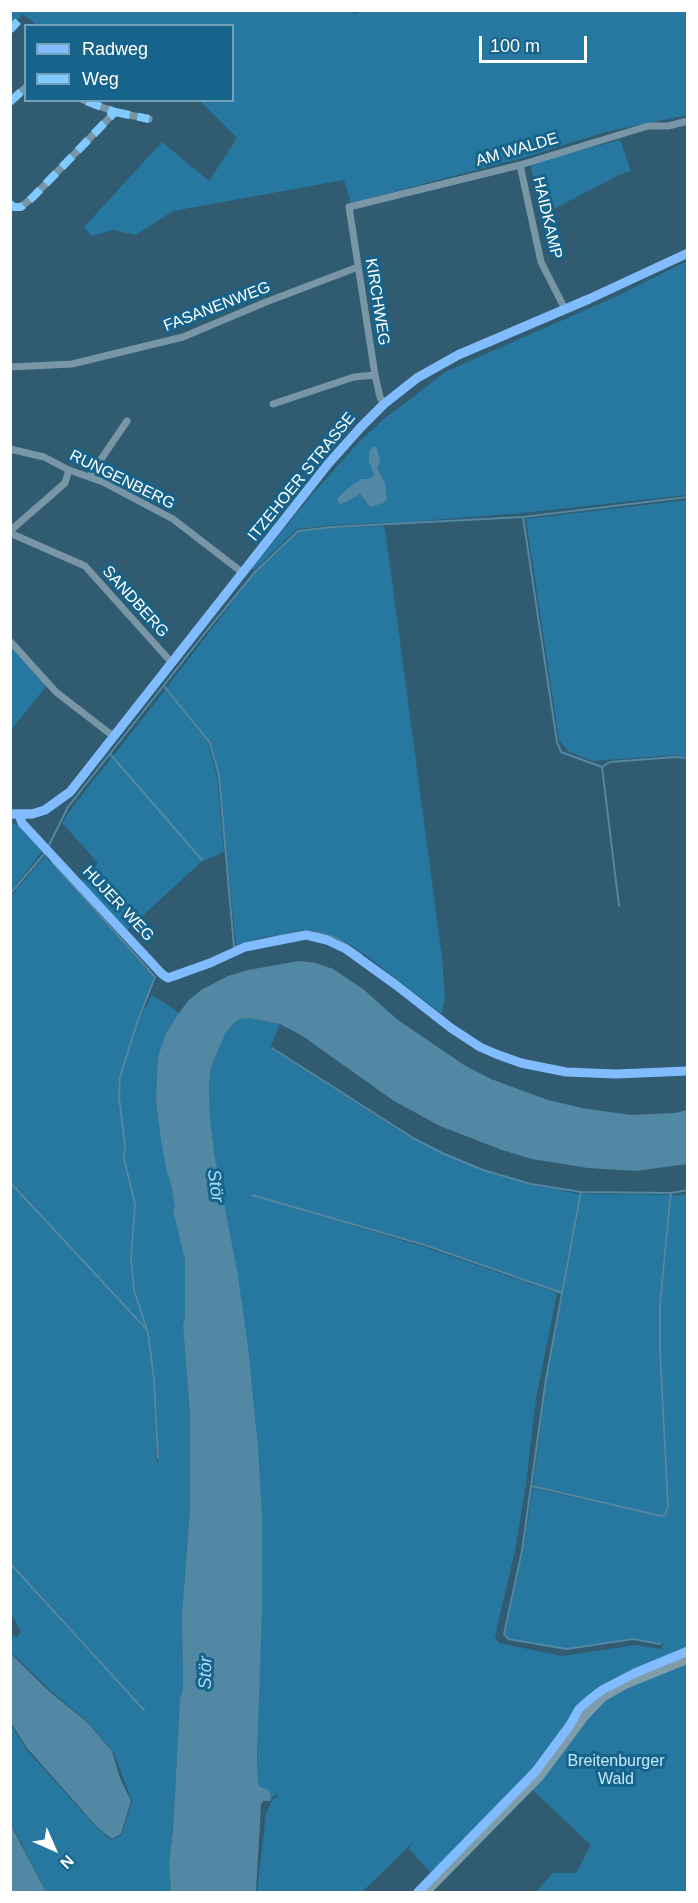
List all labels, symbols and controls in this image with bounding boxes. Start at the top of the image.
legend [24,24,234,102]
scale bar [482,24,590,62]
text: 100 m [490,36,540,56]
text: Radweg [82,39,148,59]
text: Weg [82,69,119,89]
street label: AM WALDE [474,129,560,171]
street label: HAIDKAMP [528,175,566,261]
street label: KIRCHWEG [361,257,393,347]
street label: FASANENWEG [161,278,273,336]
street label: ITZEHOER STRASSE [244,409,360,545]
street label: RUNGENBERG [66,446,178,514]
street label: SANDBERG [98,562,172,642]
street label: HUJER WEG [78,862,158,946]
water label: Stör [202,1168,228,1204]
water label: Stör [195,1656,217,1690]
park label: Breitenburger Wald [568,1752,664,1790]
north arrow [24,1819,84,1879]
text: N [57,1852,77,1872]

